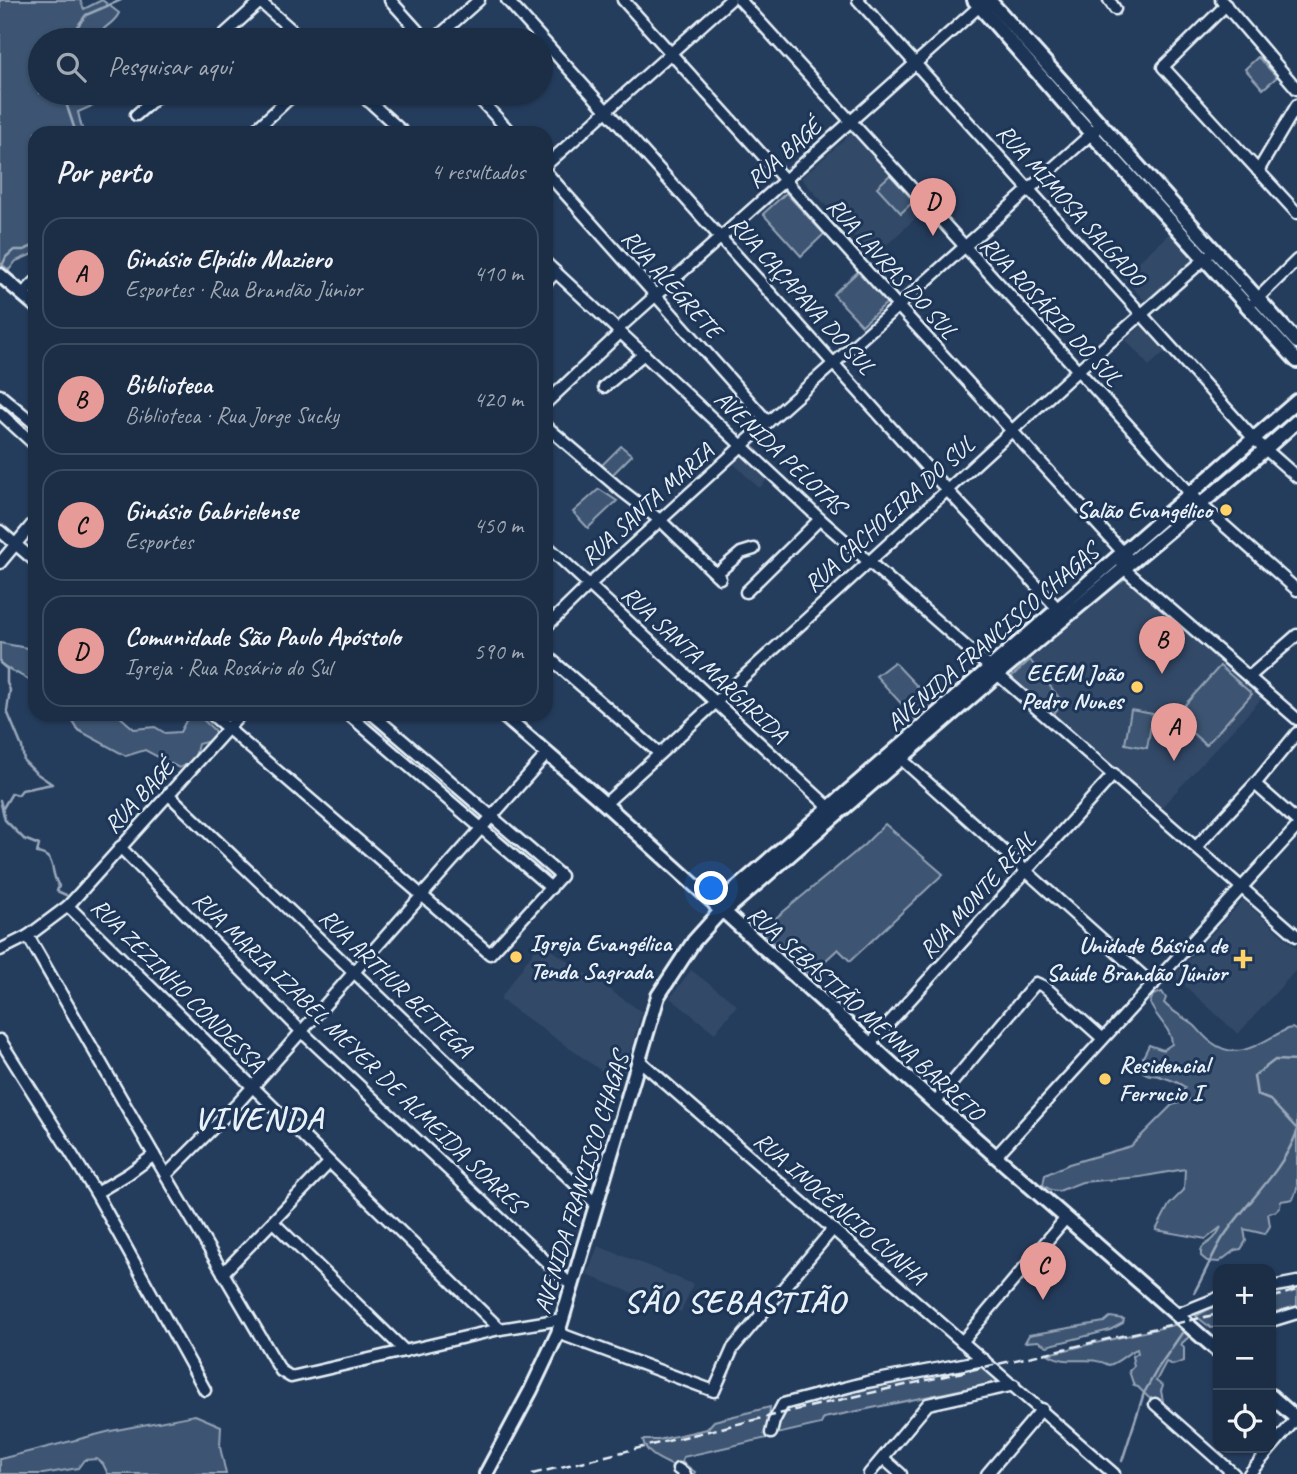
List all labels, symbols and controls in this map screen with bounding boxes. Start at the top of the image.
search box [28,28,553,105]
icon: search [52,48,90,86]
text: Pesquisar aqui [108,50,232,83]
street label: RUA BAGÉ [740,110,830,195]
street label: RUA MIMOSA SALGADO [990,118,1153,294]
text: Por perto [56,153,151,191]
text: 4 resultados [431,157,525,186]
pin: D [910,178,956,236]
street label: RUA LAVRAS DO SUL [821,191,963,345]
street label: RUA CAÇAPAVA DO SUL [723,210,882,381]
street label: RUA ALEGRETE [615,223,731,347]
street label: RUA ROSÁRIO DO SUL [974,230,1129,393]
text: Ginásio Elpídio Maziero [125,242,331,275]
text: A [75,259,87,288]
text: 410 m [474,259,523,288]
text: Esportes · Rua Brandão Júnior [125,275,363,304]
text: Biblioteca [125,368,212,401]
street label: AVENIDA PELOTAS [708,384,855,523]
text: B [75,385,87,414]
text: 420 m [474,385,523,414]
text: Biblioteca · Rua Jorge Sucky [125,401,339,430]
street label: RUA CACHOEIRA DO SUL [798,429,981,598]
street label: RUA SANTA MARIA [574,436,720,571]
text: Ginásio Gabrielense [125,494,298,527]
place label: Salão Evangélico [1076,495,1214,525]
marker: Salão Evangélico [1218,502,1234,518]
text: C [76,511,86,540]
text: 450 m [474,511,523,540]
text: Esportes [125,527,193,556]
street label: AVENIDA FRANCISCO CHAGAS [880,534,1107,737]
street label: RUA SANTA MARGARIDA [615,579,795,750]
pin: B [1139,616,1185,674]
text: Comunidade São Paulo Apóstolo [125,620,401,653]
text: D [74,637,88,666]
text: 590 m [474,637,523,666]
text: Igreja · Rua Rosário do Sul [125,653,332,682]
place label: EEEM João Pedro Nunes [1021,658,1126,716]
marker: EEEM João Pedro Nunes [1129,679,1145,695]
pin: A [1151,703,1197,761]
street label: RUA BAGÉ [97,750,183,839]
street label: RUA MONTE REAL [912,825,1042,965]
your location [694,871,728,905]
street label: RUA MARIA IZABEL MEYER DE ALMEIDA SOARES [187,885,535,1222]
street label: RUA ZEZINHO CONDESSA [85,892,272,1079]
street label: RUA SEBASTIÃO MENNA BARRETO [742,899,993,1129]
street label: RUA ARTHUR BETTEGA [313,902,480,1064]
place label: Igreja Evangélica Tenda Sagrada [530,928,673,986]
place label: Unidade Básica de Saúde Brandão Júnior [1046,930,1229,988]
marker: Igreja Evangélica Tenda Sagrada [508,949,524,965]
marker: Unidade Básica de Saúde Brandão Júnior [1233,949,1253,969]
street label: AVENIDA FRANCISCO CHAGAS [527,1045,636,1317]
place label: Residencial Ferrucio I [1119,1050,1214,1108]
marker: Residencial Ferrucio I [1097,1071,1113,1087]
district label: VIVENDA [194,1098,325,1139]
street label: RUA INOCÊNCIO CUNHA [748,1125,933,1291]
pin: C [1020,1242,1066,1300]
map controls [1213,1264,1276,1453]
button: + [1213,1264,1276,1327]
district label: SÃO SEBASTIÃO [624,1281,848,1322]
button: − [1213,1327,1276,1390]
button: locate [1213,1390,1276,1453]

